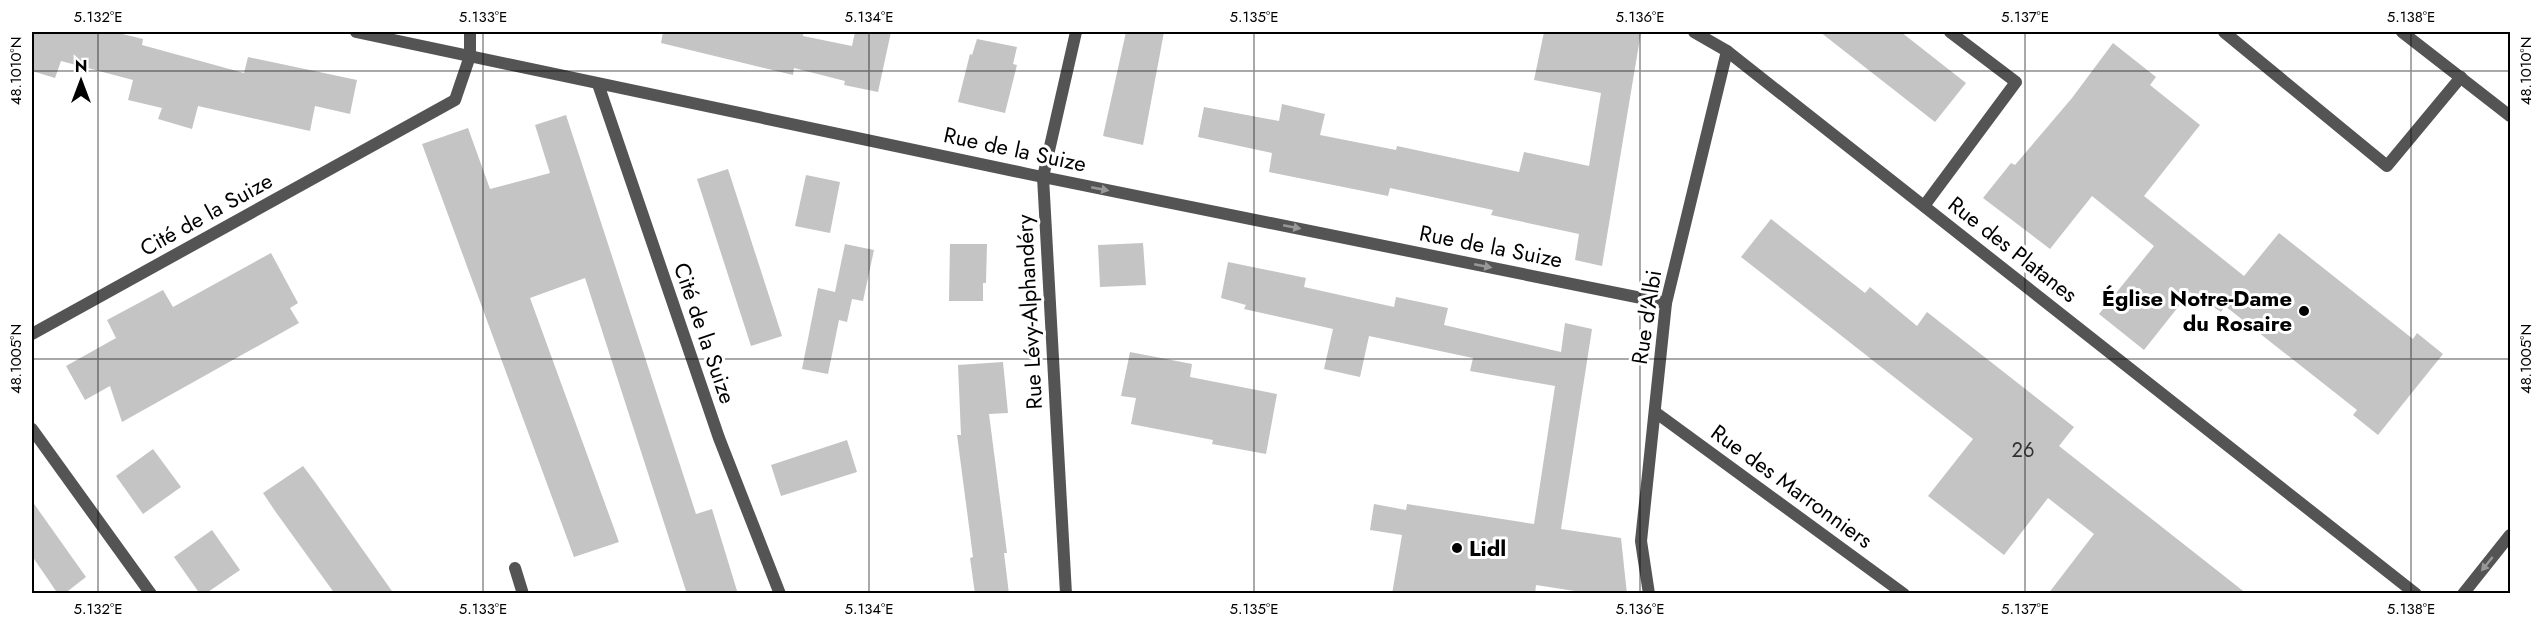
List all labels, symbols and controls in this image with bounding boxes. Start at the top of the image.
text: 5.132°E [74,6,122,28]
text: 5.133°E [459,6,507,28]
text: 5.134°E [844,6,894,28]
text: 5.135°E [1230,6,1278,28]
text: 5.136°E [1616,6,1664,28]
text: 5.137°E [2001,6,2049,28]
text: 5.138°E [2387,6,2435,28]
text: 48.1010°N [5,37,27,105]
text: 48.1010°N [2515,37,2537,105]
north arrow [51,51,111,111]
text: N [75,55,87,78]
street label: Rue de la Suize [941,118,1089,180]
street label: Cité de la Suize [134,164,278,264]
one-way arrow [1091,184,1110,194]
street label: Rue des Platanes [1942,188,2085,310]
street label: Rue Lévy-Alphandéry [1008,213,1050,410]
street label: Rue de la Suize [1417,216,1565,276]
one-way arrow [1282,223,1301,232]
street label: Cité de la Suize [666,258,744,408]
one-way arrow [1473,262,1492,271]
street label: Rue d'Albi [1623,268,1669,366]
place label: Église Notre-Dame du Rosaire [2102,282,2292,339]
marker: Église Notre-Dame du Rosaire [2297,304,2311,318]
text: 48.1005°N [5,324,27,394]
text: 48.1005°N [2515,324,2537,394]
street label: Rue des Marronniers [1705,416,1880,556]
house number: 26 [2012,436,2034,465]
place label: Lidl [1469,532,1506,564]
marker: Lidl [1450,541,1464,555]
one-way arrow [2480,556,2493,572]
text: 5.132°E [74,598,122,620]
text: 5.133°E [459,598,507,620]
text: 5.134°E [844,598,894,620]
text: 5.135°E [1230,598,1278,620]
text: 5.136°E [1616,598,1664,620]
text: 5.137°E [2001,598,2049,620]
text: 5.138°E [2387,598,2435,620]

